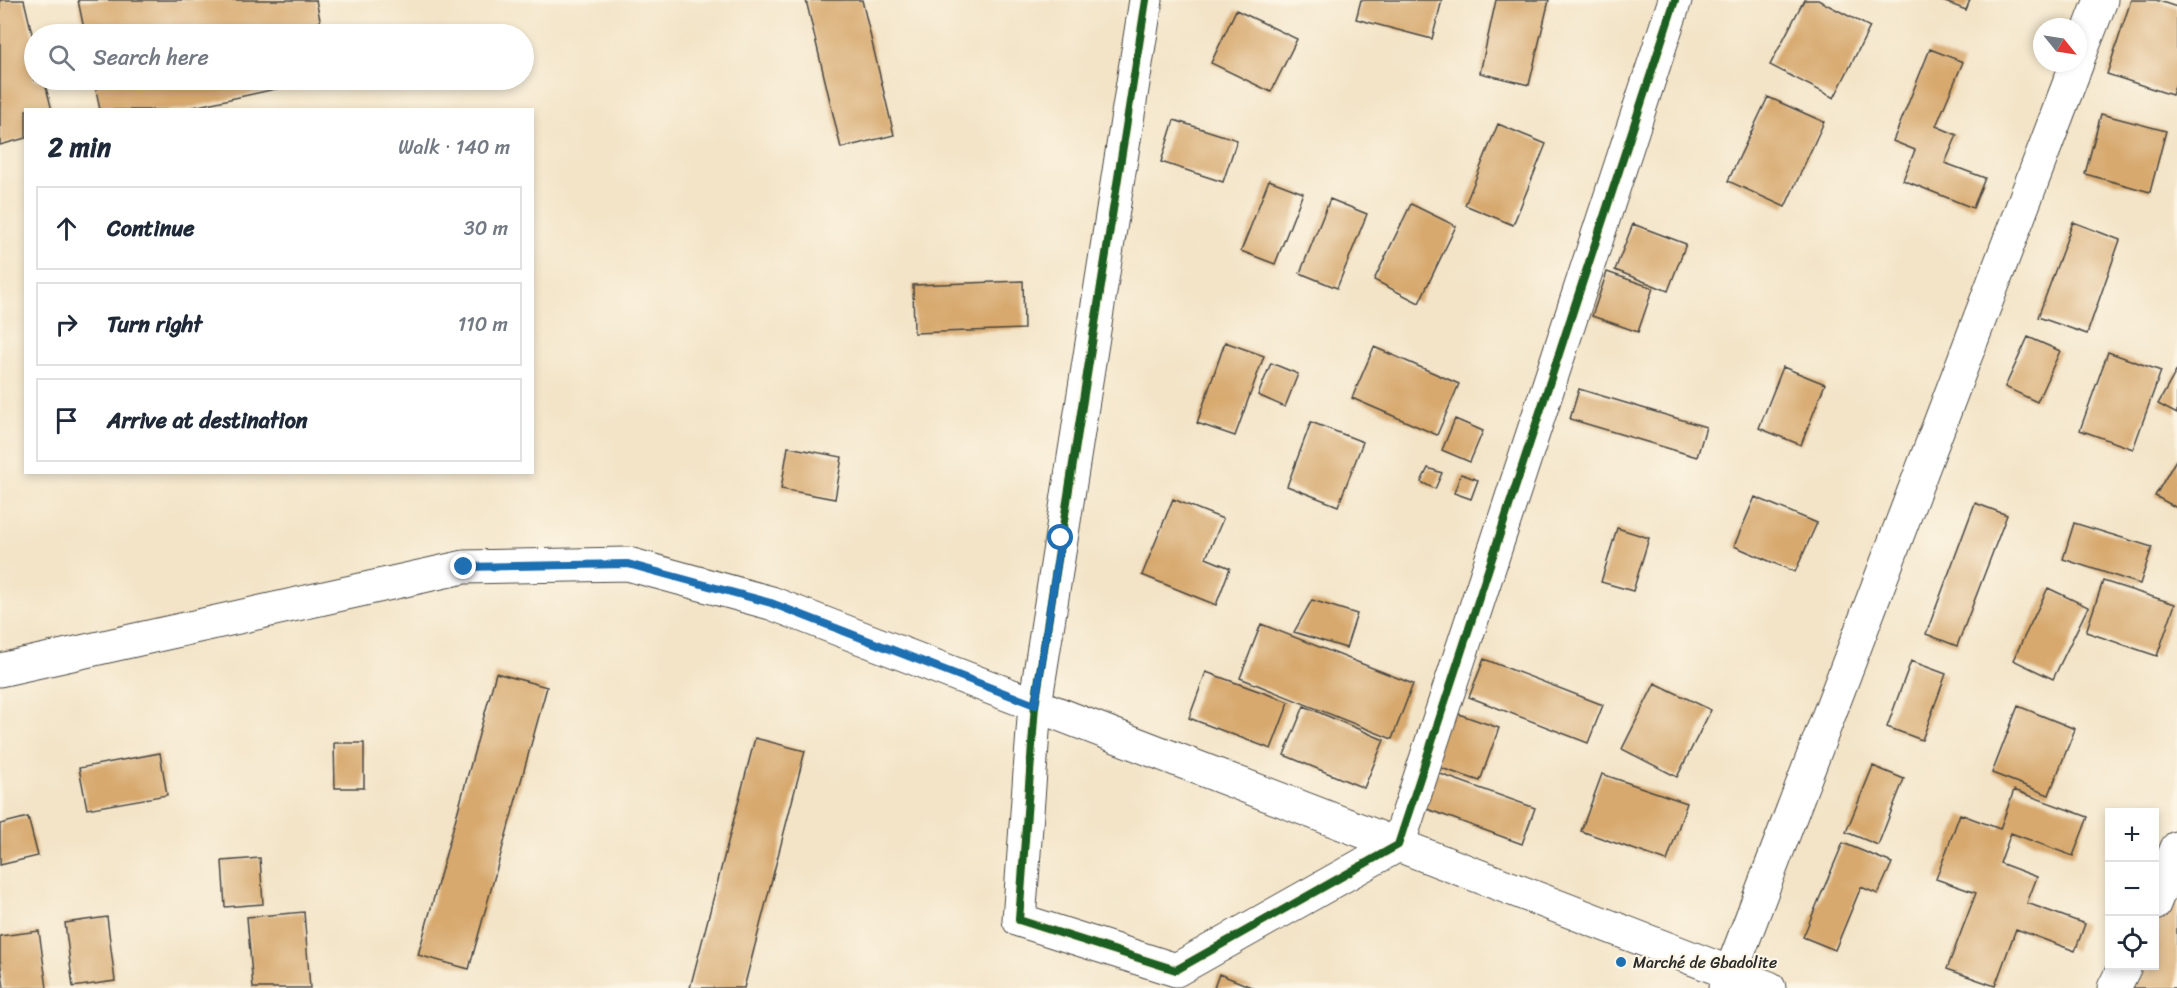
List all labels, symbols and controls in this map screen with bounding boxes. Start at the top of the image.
north arrow [2033,18,2087,72]
search box [24,24,534,90]
text: Search here [93,38,209,77]
icon: search [45,41,78,74]
text: 2 min [48,124,111,170]
text: Walk · 140 m [398,130,510,165]
text: Continue [107,209,195,248]
text: 30 m [464,211,508,246]
icon: ahead [50,212,83,245]
text: Turn right [107,305,202,344]
text: 110 m [458,307,508,342]
icon: right [50,308,83,341]
text: Arrive at destination [107,401,308,440]
icon: arrive [50,404,83,437]
route start [1047,524,1073,550]
route end [450,553,476,579]
map controls [2105,808,2159,970]
button: + [2105,808,2159,862]
button: − [2105,862,2159,916]
button: locate [2105,916,2159,970]
place label: Marché de Gbadolite [1633,948,1777,977]
marker: Marché de Gbadolite [1614,955,1628,969]

